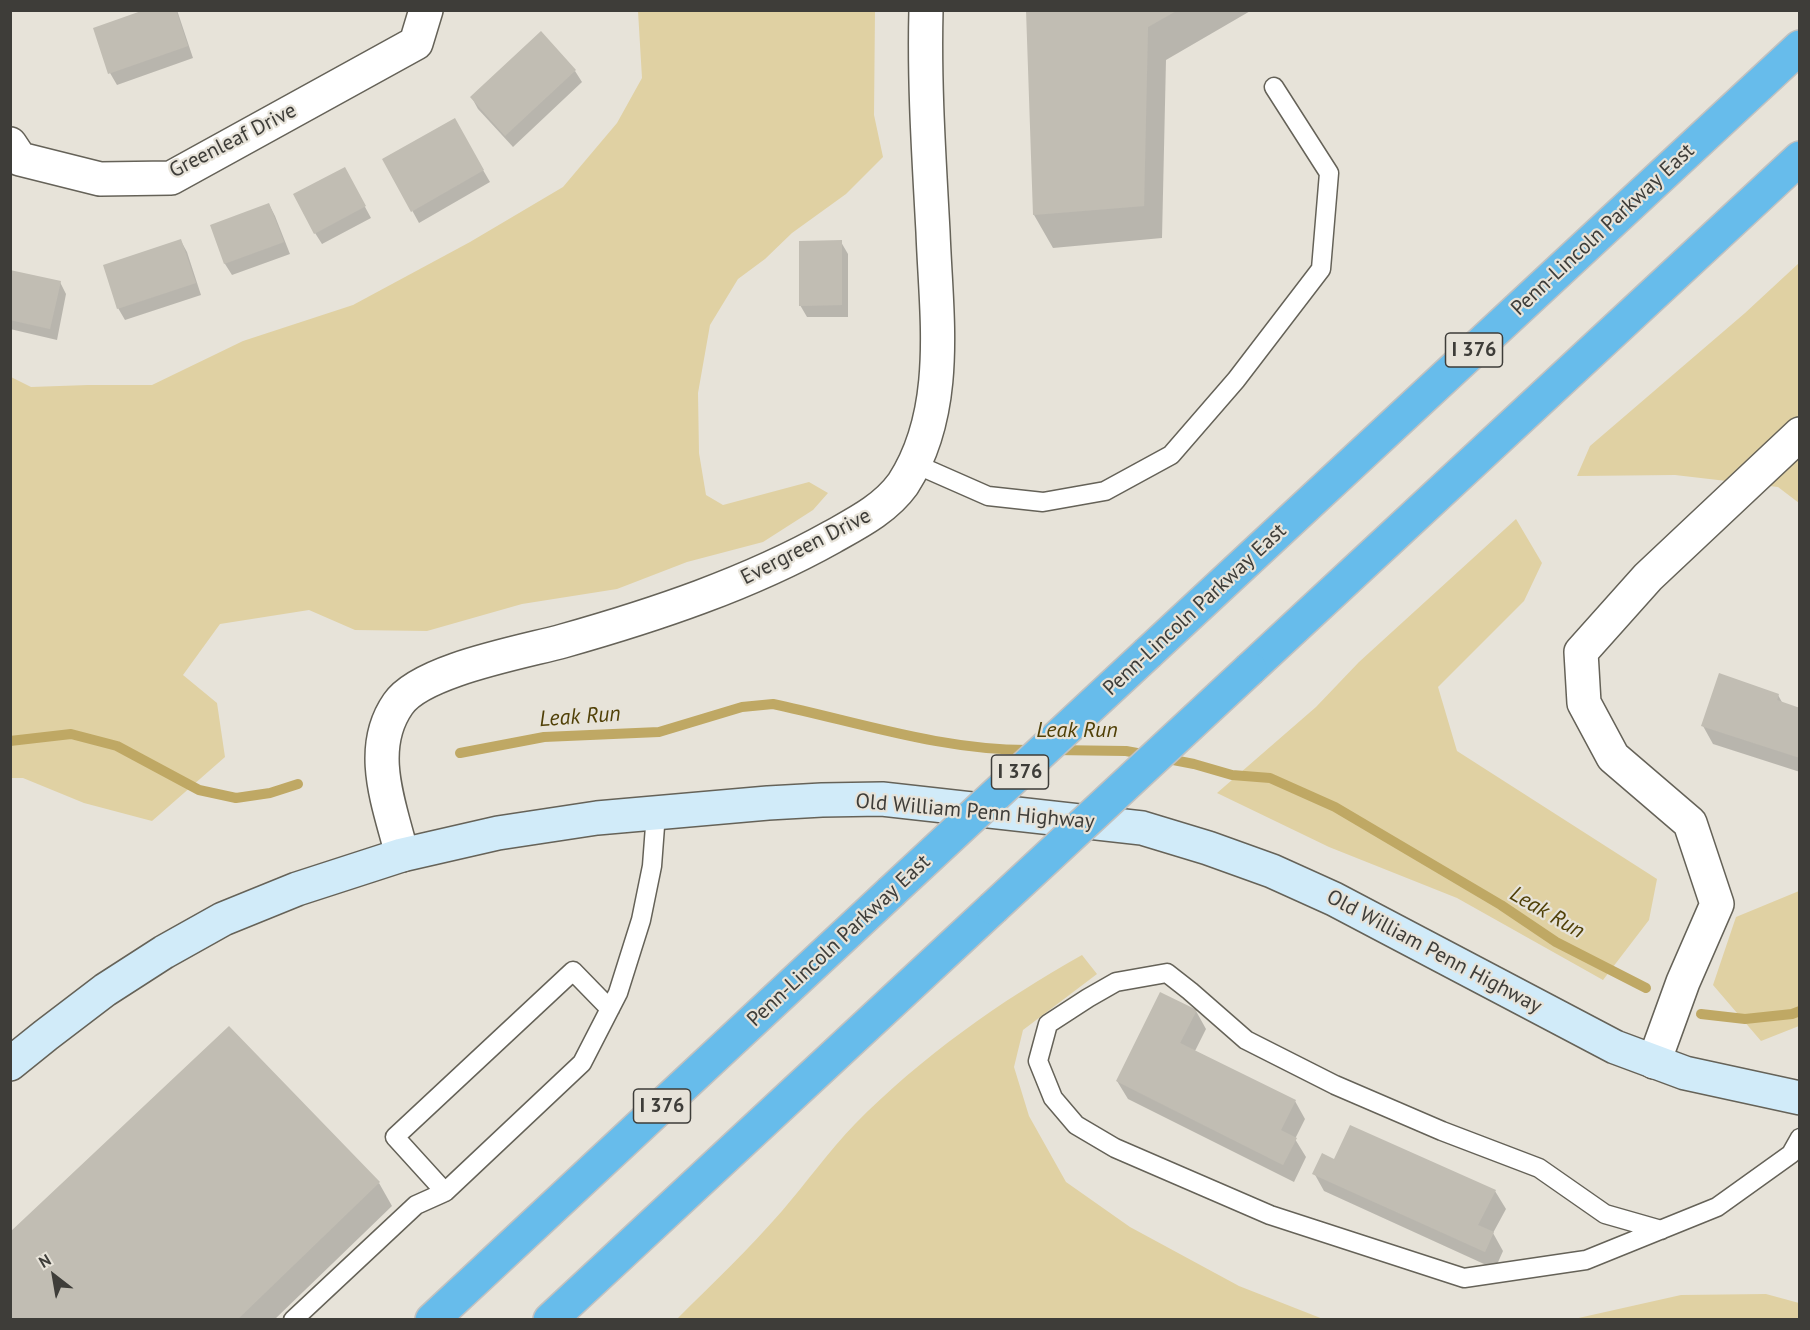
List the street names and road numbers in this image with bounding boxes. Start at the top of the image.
street label: Greenleaf Drive [165,98,301,184]
street label: Penn-Lincoln Parkway East [1506,139,1700,321]
road number: I 376 [1446,333,1502,367]
street label: Evergreen Drive [737,503,875,591]
street label: Penn-Lincoln Parkway East [1098,519,1292,701]
road number: I 376 [992,755,1048,789]
street label: Old William Penn Highway [854,789,1096,835]
street label: Penn-Lincoln Parkway East [742,850,936,1032]
street label: Old William Penn Highway [1322,885,1546,1019]
road number: I 376 [634,1089,690,1123]

